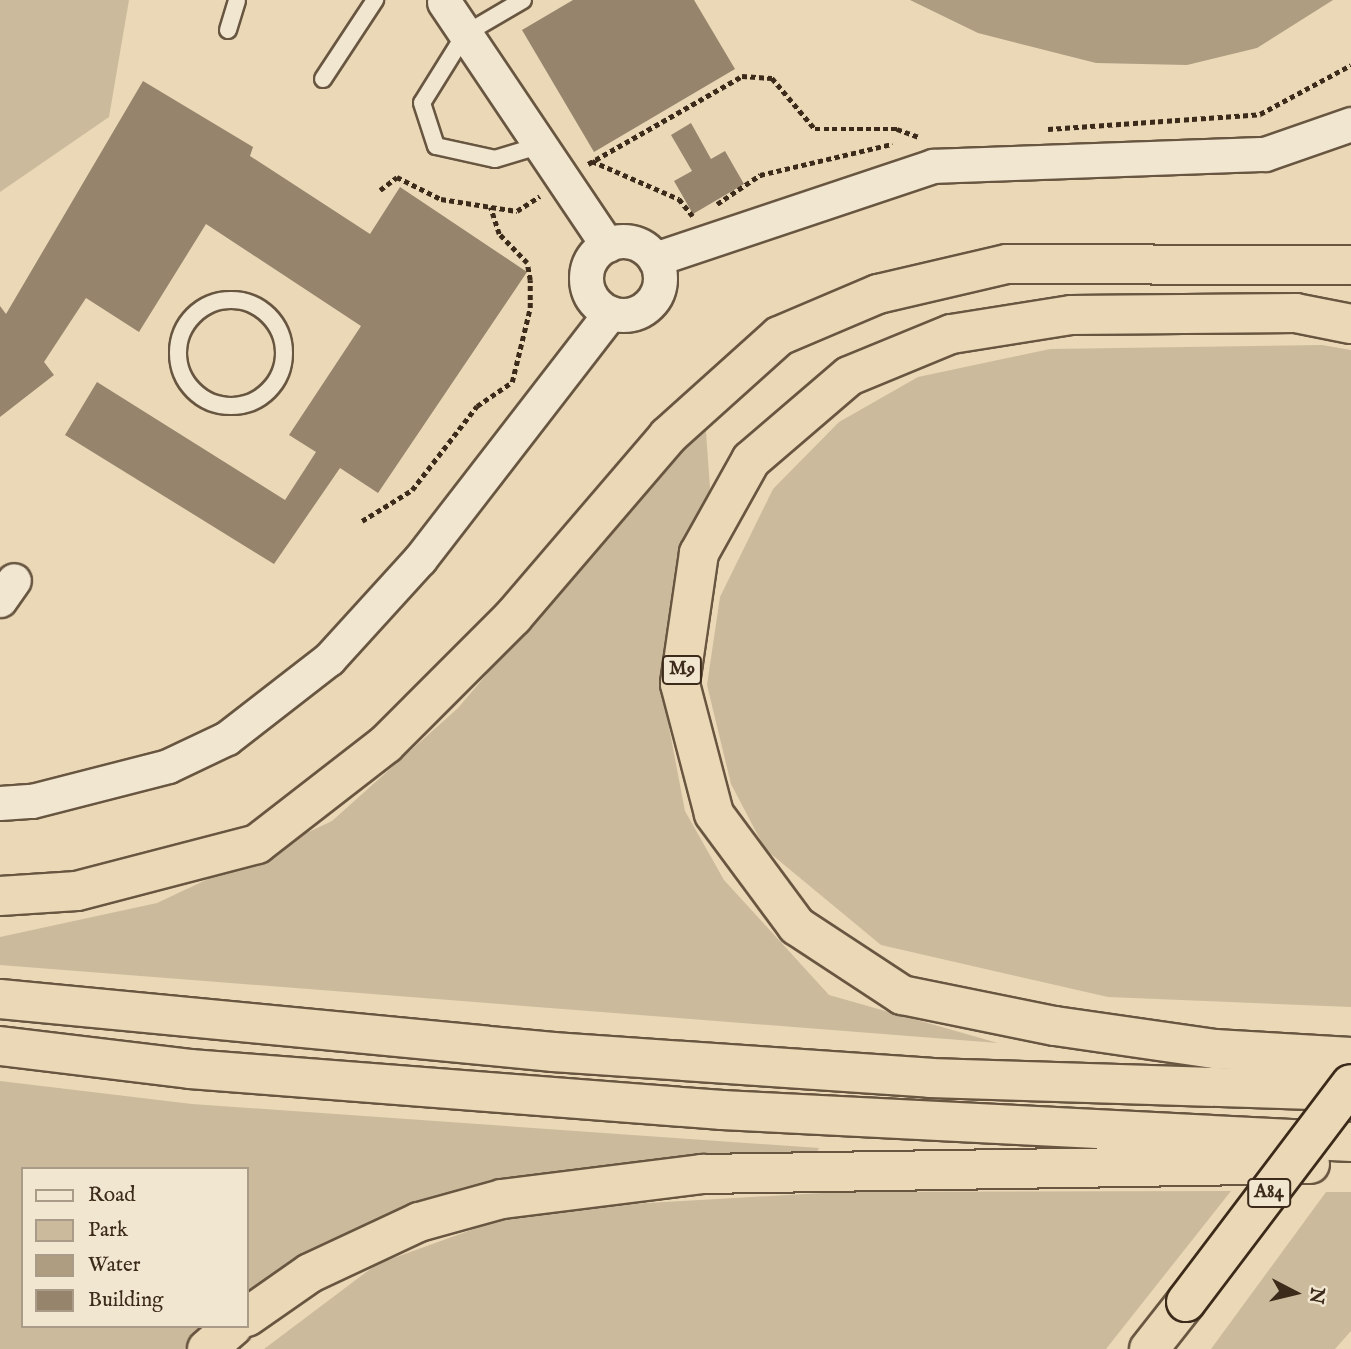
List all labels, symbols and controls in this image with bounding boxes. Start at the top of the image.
road number: M9 [661,654,703,685]
legend [21,1167,248,1328]
road number: A84 [1246,1177,1292,1208]
text: Road [88,1182,135,1209]
text: Park [88,1217,128,1244]
text: Water [88,1252,140,1279]
north arrow [1260,1258,1330,1328]
text: N [1303,1286,1329,1305]
text: Building [88,1287,163,1314]

